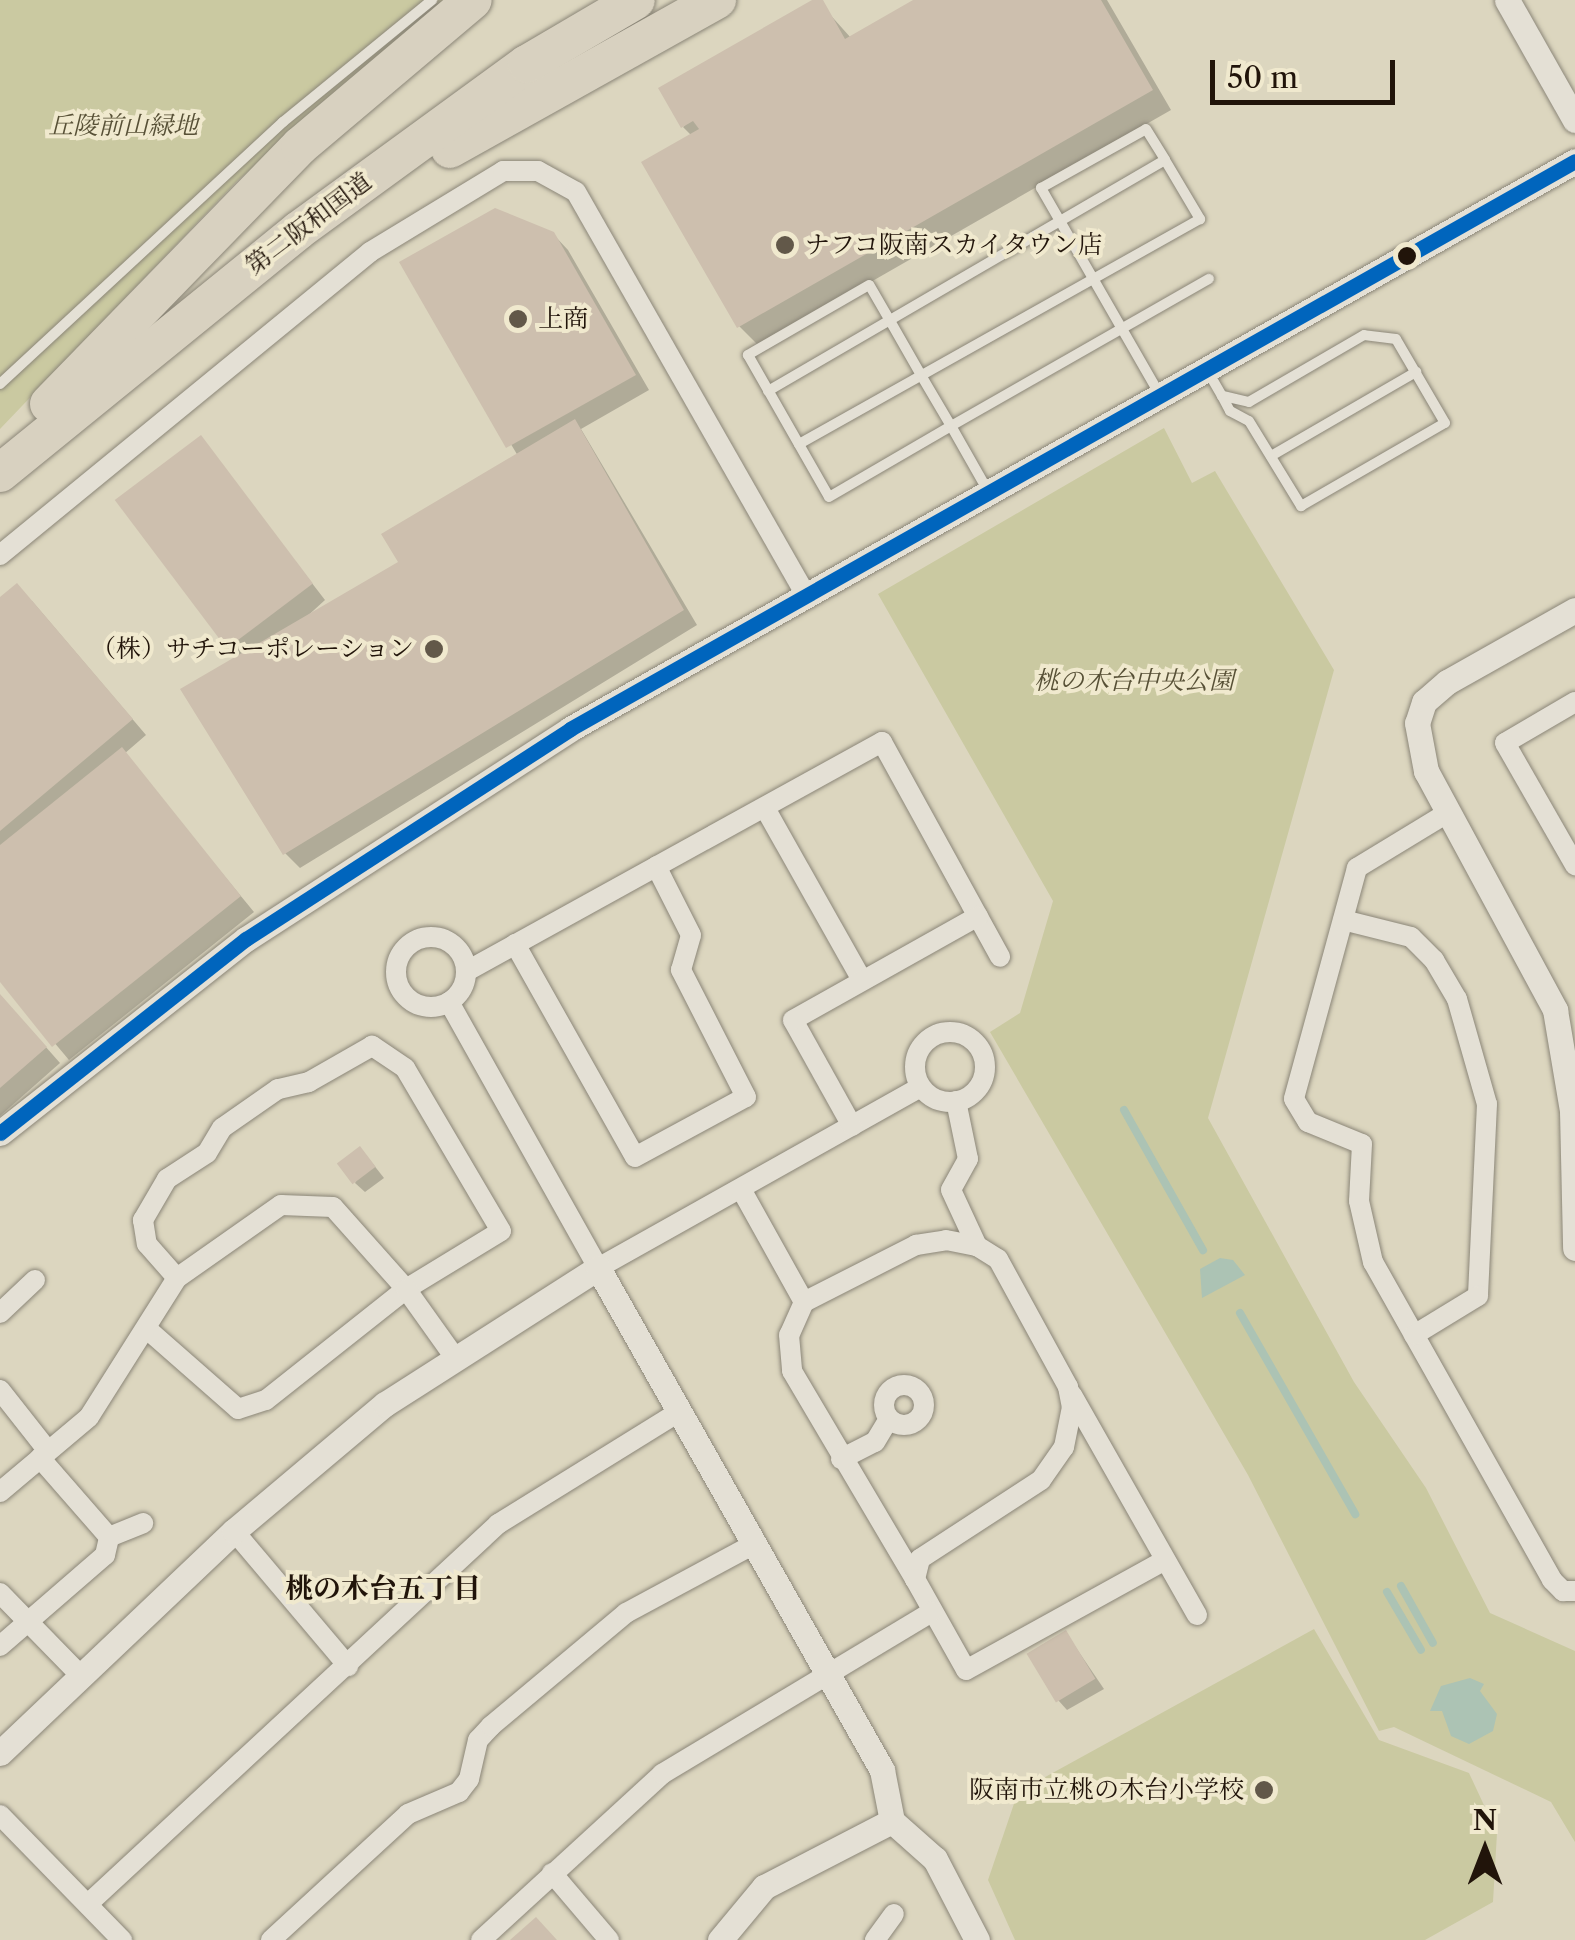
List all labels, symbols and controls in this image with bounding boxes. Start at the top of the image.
scale bar [1215,40,1400,102]
text: 50 m [1227,59,1298,96]
park label: 丘陵前山緑地 [48,111,198,141]
street label: 第二阪和国道 [240,167,378,281]
place label: ナフコ阪南スカイタウン店 [805,230,1105,260]
marker: ナフコ阪南スカイタウン店 [774,234,796,256]
unlabelled marker [1397,246,1417,266]
place label: 上商 [538,304,588,334]
marker: 上商 [507,308,529,330]
place label: （株）サチコーポレーション [89,634,414,664]
marker: （株）サチコーポレーション [423,638,445,660]
park label: 桃の木台中央公園 [1034,666,1234,696]
district label: 桃の木台五丁目 [285,1571,481,1605]
place label: 阪南市立桃の木台小学校 [969,1775,1244,1805]
marker: 阪南市立桃の木台小学校 [1253,1779,1275,1801]
north arrow [1435,1800,1535,1900]
text: N [1473,1803,1497,1837]

